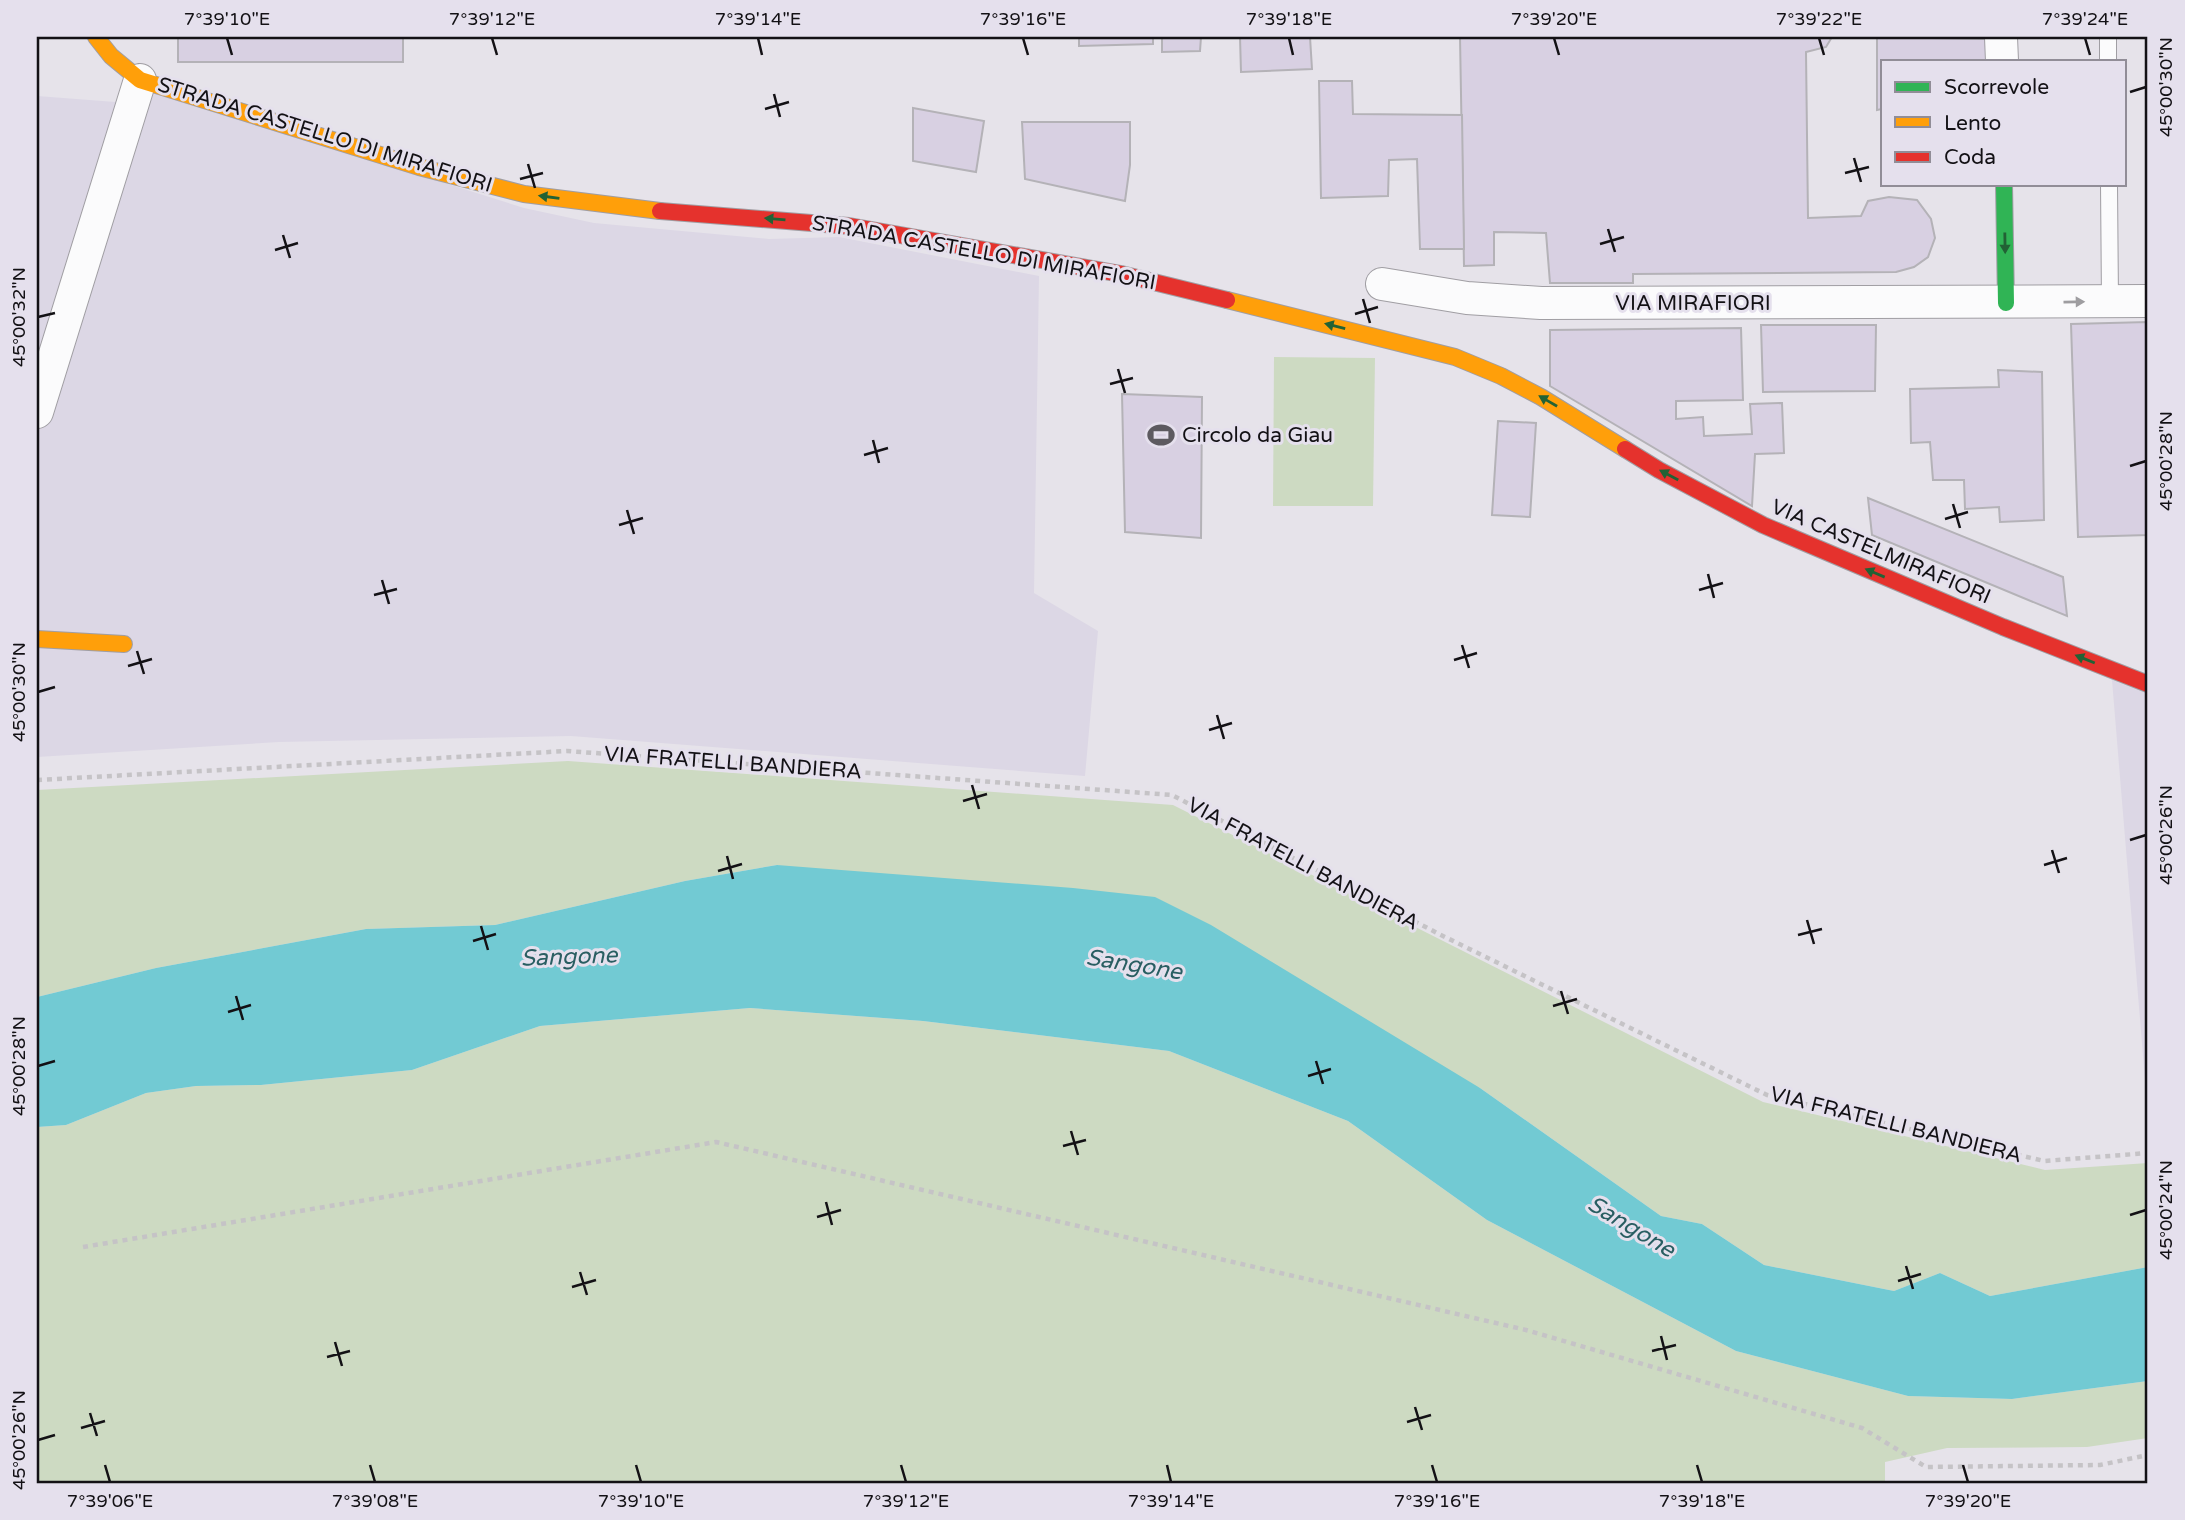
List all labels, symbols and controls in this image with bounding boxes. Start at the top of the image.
text: 7°39'10"E [184,8,270,30]
text: 7°39'12"E [449,8,535,30]
text: 7°39'14"E [715,8,801,30]
text: 7°39'16"E [980,8,1066,30]
text: 7°39'18"E [1246,8,1332,30]
text: 7°39'20"E [1511,8,1597,30]
text: 7°39'22"E [1776,8,1862,30]
text: 7°39'24"E [2042,8,2128,30]
text: 45°00'30"N [2155,37,2177,137]
legend [1881,60,2126,186]
street label: STRADA CASTELLO DI MIRAFIORI [155,72,495,198]
text: Scorrevole [1944,75,2049,100]
text: Lento [1944,111,2001,136]
text: Coda [1944,145,1996,170]
one-way arrow [538,191,560,202]
street label: STRADA CASTELLO DI MIRAFIORI [810,210,1158,296]
one-way arrow [764,213,786,224]
one-way arrow [1999,233,2010,255]
text: 45°00'32"N [8,267,30,367]
street label: VIA MIRAFIORI [1615,291,1771,316]
one-way arrow [2063,296,2085,308]
one-way arrow [1324,320,1346,331]
one-way arrow [1539,395,1558,407]
text: 45°00'28"N [2155,411,2177,511]
sports icon: Circolo da Giau [1146,420,1176,450]
place label: Circolo da Giau [1182,423,1333,448]
one-way arrow [1659,469,1679,481]
street label: VIA CASTELMIRAFIORI [1767,494,1995,610]
one-way arrow [1864,567,1885,578]
text: 45°00'30"N [8,642,30,742]
one-way arrow [2074,654,2095,665]
street label: VIA FRATELLI BANDIERA [603,742,863,784]
text: 45°00'26"N [2155,785,2177,885]
street label: VIA FRATELLI BANDIERA [1183,792,1423,936]
water label: Sangone [520,941,620,973]
water label: Sangone [1084,944,1186,987]
text: 45°00'28"N [8,1016,30,1116]
street label: VIA FRATELLI BANDIERA [1768,1082,2024,1168]
text: 45°00'24"N [2155,1160,2177,1260]
water label: Sangone [1582,1190,1681,1265]
text: 45°00'26"N [8,1390,30,1490]
text: 7°39'06"E [67,1490,153,1512]
text: 7°39'08"E [332,1490,418,1512]
text: 7°39'10"E [598,1490,684,1512]
text: 7°39'12"E [863,1490,949,1512]
text: 7°39'14"E [1128,1490,1214,1512]
text: 7°39'16"E [1394,1490,1480,1512]
text: 7°39'18"E [1659,1490,1745,1512]
text: 7°39'20"E [1925,1490,2011,1512]

